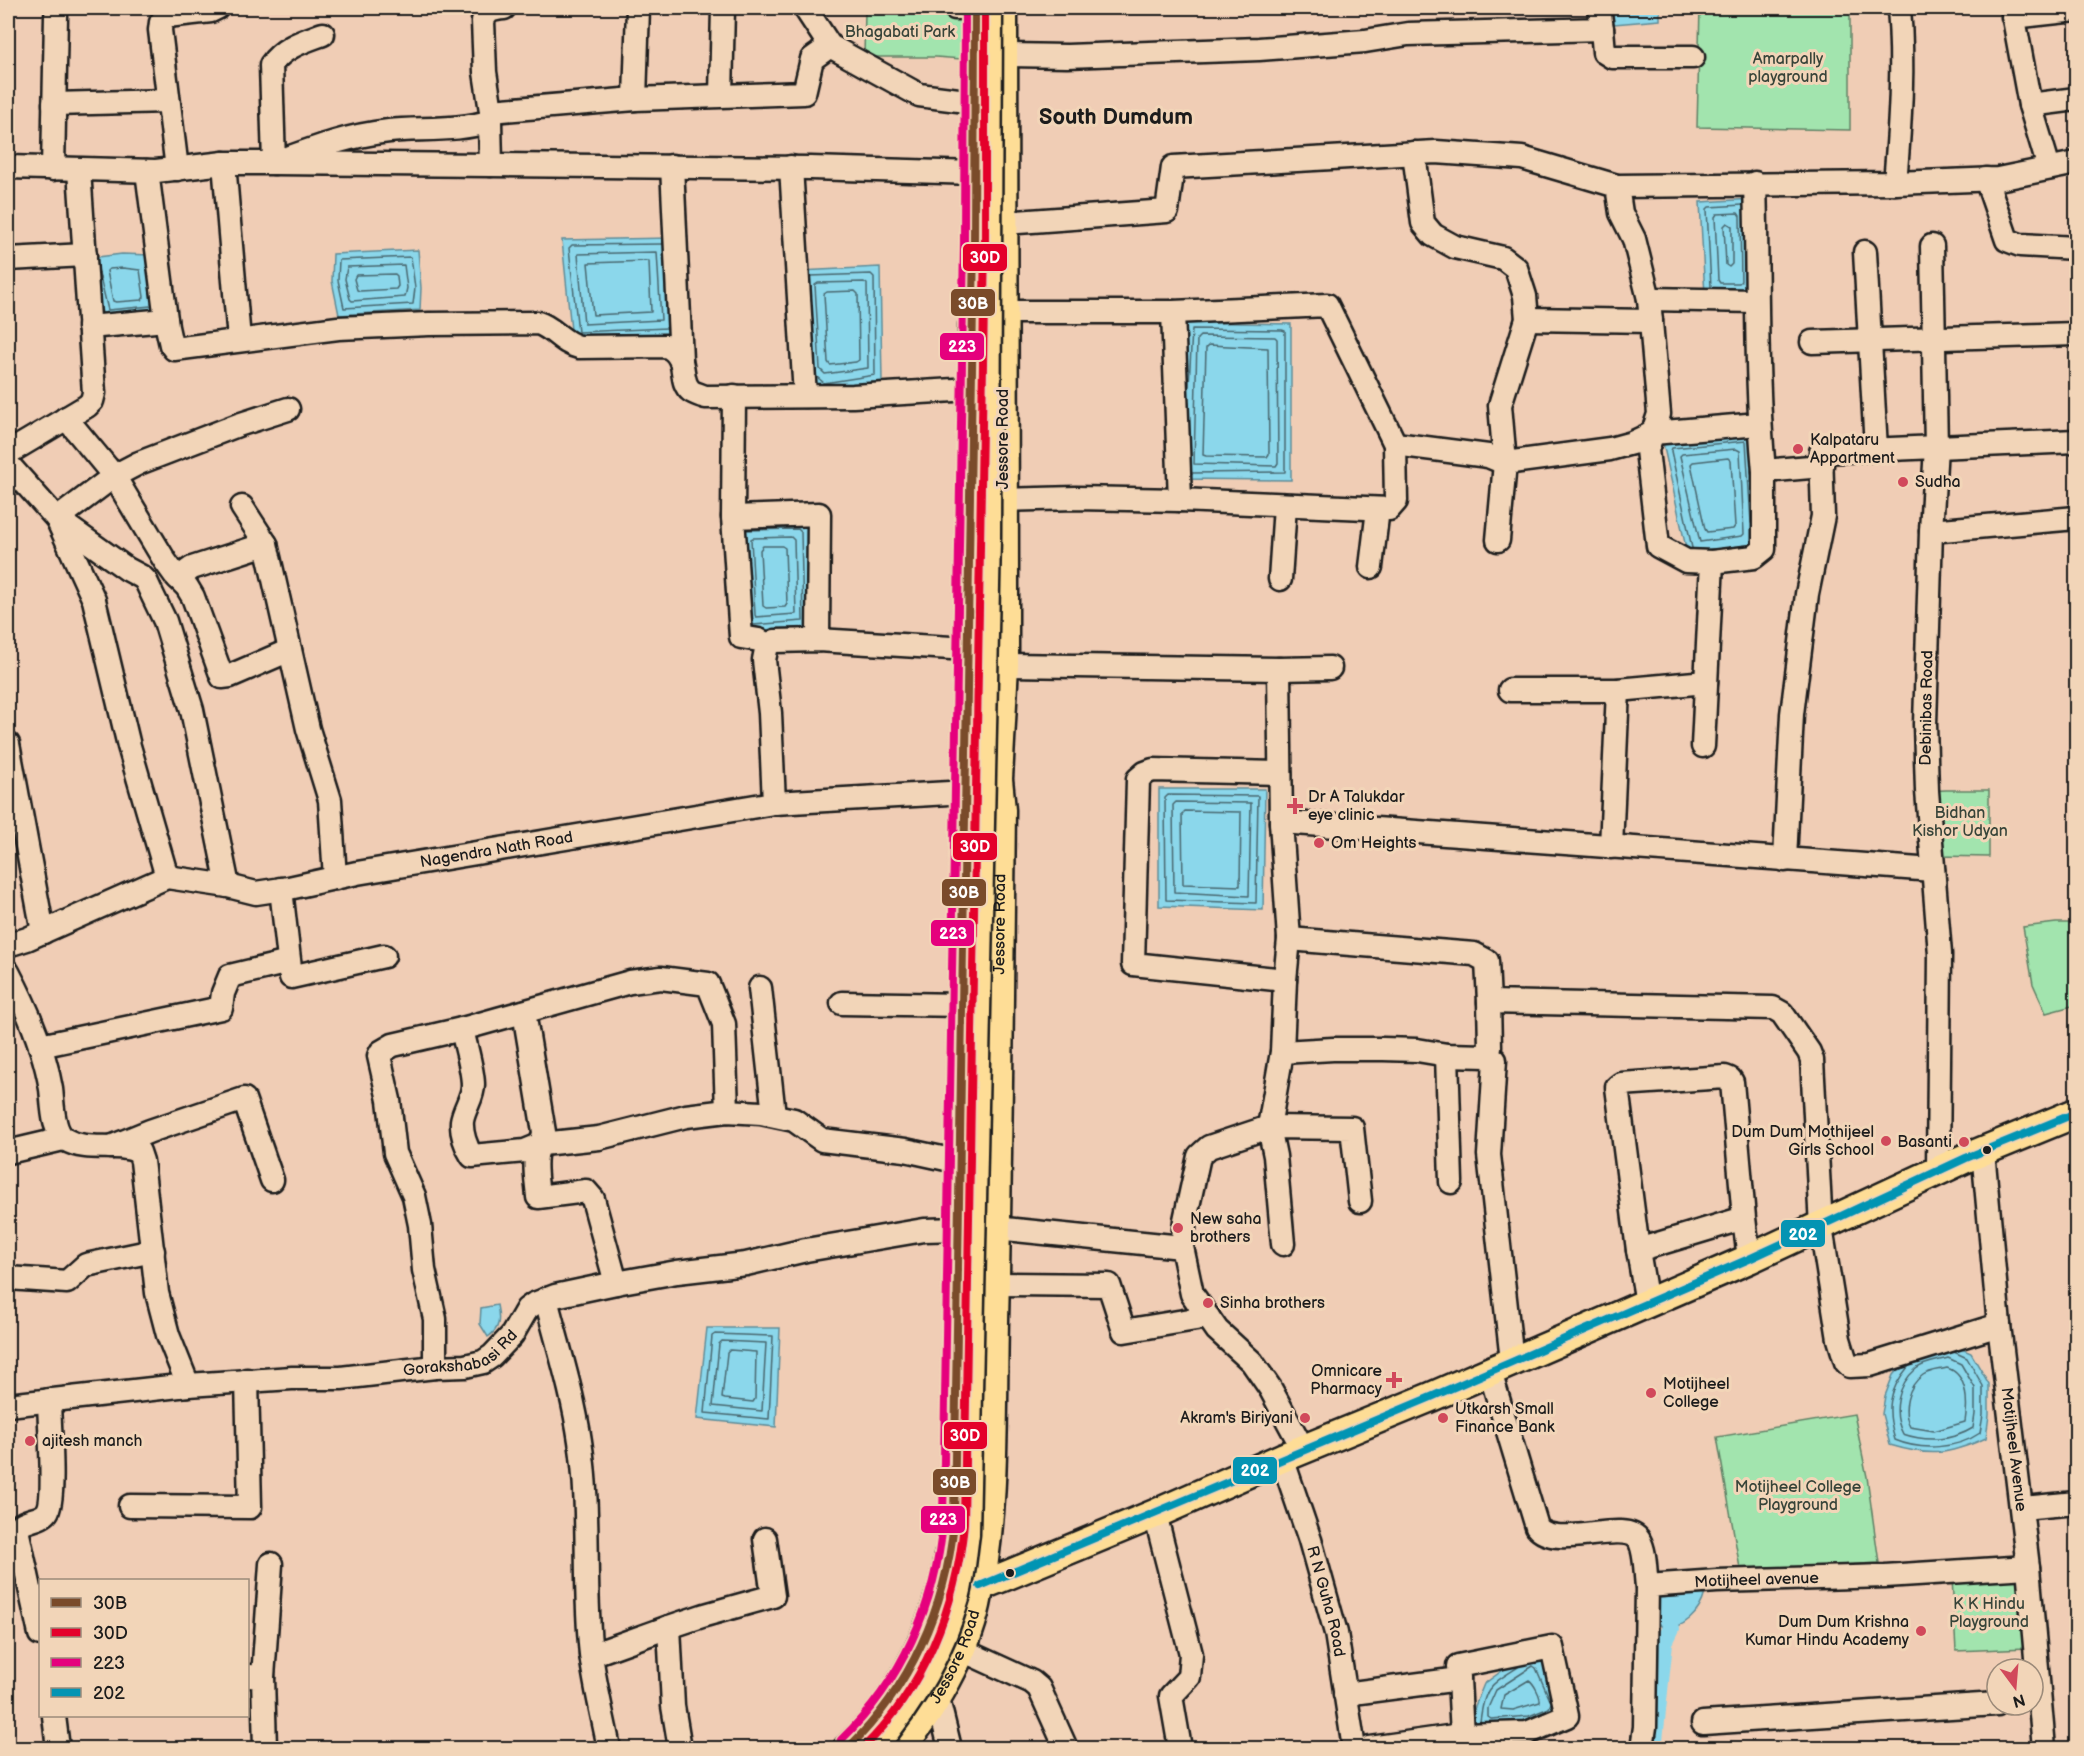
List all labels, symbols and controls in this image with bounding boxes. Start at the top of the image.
park label: Bhagabati Park [845,23,955,42]
park label: Amarpally playground [1748,50,1828,87]
district label: South Dumdum [1039,104,1193,131]
line badge: 30D [962,243,1008,272]
text: 30D [970,249,1000,268]
line badge: 30B [950,288,996,317]
text: 30B [958,295,988,314]
line badge: 223 [939,332,985,361]
text: 223 [948,338,976,357]
street label: Jessore Road [994,389,1013,489]
place label: Kalpataru Appartment [1810,431,1895,468]
marker: Kalpataru Appartment [1791,442,1805,456]
place label: Sudha [1915,473,1961,492]
marker: Sudha [1896,475,1910,489]
street label: Debinibas Road [1916,650,1938,766]
place label: Dr A Talukdar eye clinic [1308,788,1405,825]
marker: Dr A Talukdar eye clinic [1286,797,1304,815]
park label: Bidhan Kishor Udyan [1912,804,2008,841]
street label: Nagendra Nath Road [419,827,574,872]
line badge: 30D [952,832,998,861]
place label: Om Heights [1331,834,1417,853]
marker: Om Heights [1312,836,1326,850]
text: 30D [960,838,990,857]
street label: Jessore Road [990,874,1010,974]
line badge: 30B [941,878,987,907]
text: 30B [949,884,979,903]
line badge: 223 [930,919,975,947]
text: 223 [939,925,967,944]
place label: Dum Dum Mothijeel Girls School [1731,1123,1874,1160]
place label: Basanti [1897,1133,1952,1152]
marker: Dum Dum Mothijeel Girls School [1879,1134,1893,1148]
marker: Basanti [1957,1135,1971,1149]
unlabelled marker [1981,1144,1993,1156]
place label: New saha brothers [1190,1210,1261,1247]
line badge: 202 [1780,1219,1826,1248]
marker: New saha brothers [1171,1221,1185,1235]
text: 202 [1789,1226,1818,1245]
place label: Sinha brothers [1220,1294,1325,1313]
marker: Sinha brothers [1201,1296,1215,1310]
street label: Gorakshabasi Rd [402,1326,521,1380]
place label: Omnicare Pharmacy [1310,1362,1383,1399]
marker: Omnicare Pharmacy [1387,1373,1401,1387]
place label: Motijheel College [1663,1375,1730,1412]
marker: Motijheel College [1644,1386,1658,1400]
street label: Motijheel Avenue [1997,1386,2031,1513]
place label: Utkarsh Small Finance Bank [1455,1400,1555,1437]
place label: Akram's Biriyani [1180,1409,1293,1428]
marker: Akram's Biriyani [1298,1411,1312,1425]
marker: Utkarsh Small Finance Bank [1436,1411,1450,1425]
line badge: 30D [943,1421,988,1450]
text: 30D [950,1427,980,1446]
place label: ajitesh manch [42,1432,142,1451]
marker: ajitesh manch [23,1434,37,1448]
line badge: 202 [1232,1456,1278,1485]
text: 202 [1241,1462,1270,1481]
line badge: 30B [932,1468,977,1496]
text: 30B [940,1474,970,1493]
park label: Motijheel College Playground [1735,1478,1862,1515]
line badge: 223 [920,1505,966,1534]
text: 223 [929,1511,957,1530]
street label: R N Guha Road [1303,1544,1349,1658]
unlabelled marker [1004,1567,1016,1579]
street label: Motijheel avenue [1694,1568,1820,1592]
legend [39,1579,249,1717]
text: 30B [93,1593,127,1614]
park label: K K Hindu Playground [1949,1595,2029,1632]
street label: Jessore Road [926,1608,984,1707]
place label: Dum Dum Krishna Kumar Hindu Academy [1745,1613,1910,1650]
text: 30D [93,1623,128,1644]
marker: Dum Dum Krishna Kumar Hindu Academy [1914,1624,1928,1638]
text: 223 [93,1653,125,1674]
north arrow [1985,1657,2045,1717]
text: 202 [93,1683,125,1704]
text: N [2010,1689,2027,1711]

